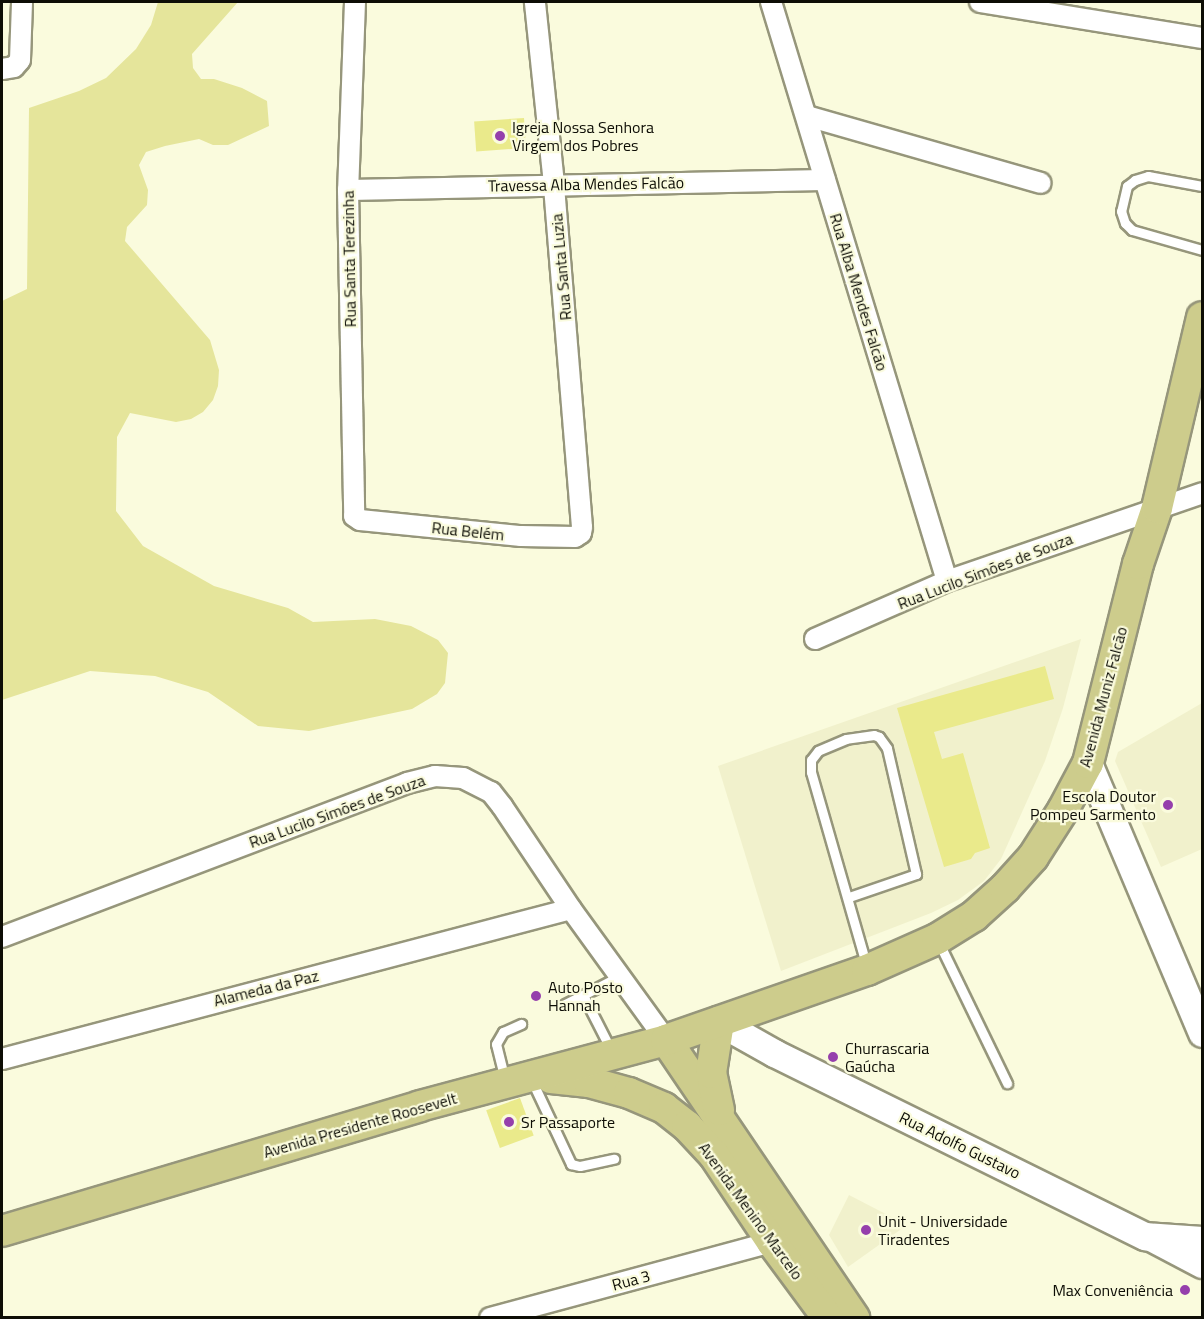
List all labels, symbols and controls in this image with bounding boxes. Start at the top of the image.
place label: Igreja Nossa Senhora Virgem dos Pobres [512,117,654,155]
marker: Igreja Nossa Senhora Virgem dos Pobres [493,129,507,143]
street label: Travessa Alba Mendes Falcão [488,173,684,195]
street label: Rua Santa Terezinha [338,190,360,328]
street label: Rua Alba Mendes Falcão [826,211,892,373]
street label: Rua Santa Luzia [547,213,575,321]
street label: Rua Belém [431,518,505,544]
street label: Rua Lucilo Simões de Souza [895,529,1075,613]
street label: Avenida Muniz Falcão [1075,625,1131,769]
street label: Rua Lucilo Simões de Souza [246,770,428,852]
place label: Escola Doutor Pompeu Sarmento [1030,786,1156,824]
marker: Escola Doutor Pompeu Sarmento [1161,798,1175,812]
street label: Alameda da Paz [212,966,320,1010]
place label: Auto Posto Hannah [548,977,623,1015]
marker: Auto Posto Hannah [529,989,543,1003]
place label: Churrascaria Gaúcha [845,1038,929,1076]
marker: Churrascaria Gaúcha [826,1050,840,1064]
street label: Avenida Presidente Roosevelt [261,1088,459,1162]
street label: Rua Adolfo Gustavo [896,1107,1024,1183]
place label: Sr Passaporte [521,1112,615,1132]
marker: Sr Passaporte [502,1115,516,1129]
street label: Avenida Menino Marcelo [695,1139,807,1283]
place label: Unit - Universidade Tiradentes [878,1211,1008,1249]
marker: Unit - Universidade Tiradentes [859,1223,873,1237]
street label: Rua 3 [610,1266,652,1294]
place label: Max Conveniência [1052,1280,1173,1300]
marker: Max Conveniência [1178,1283,1192,1297]

